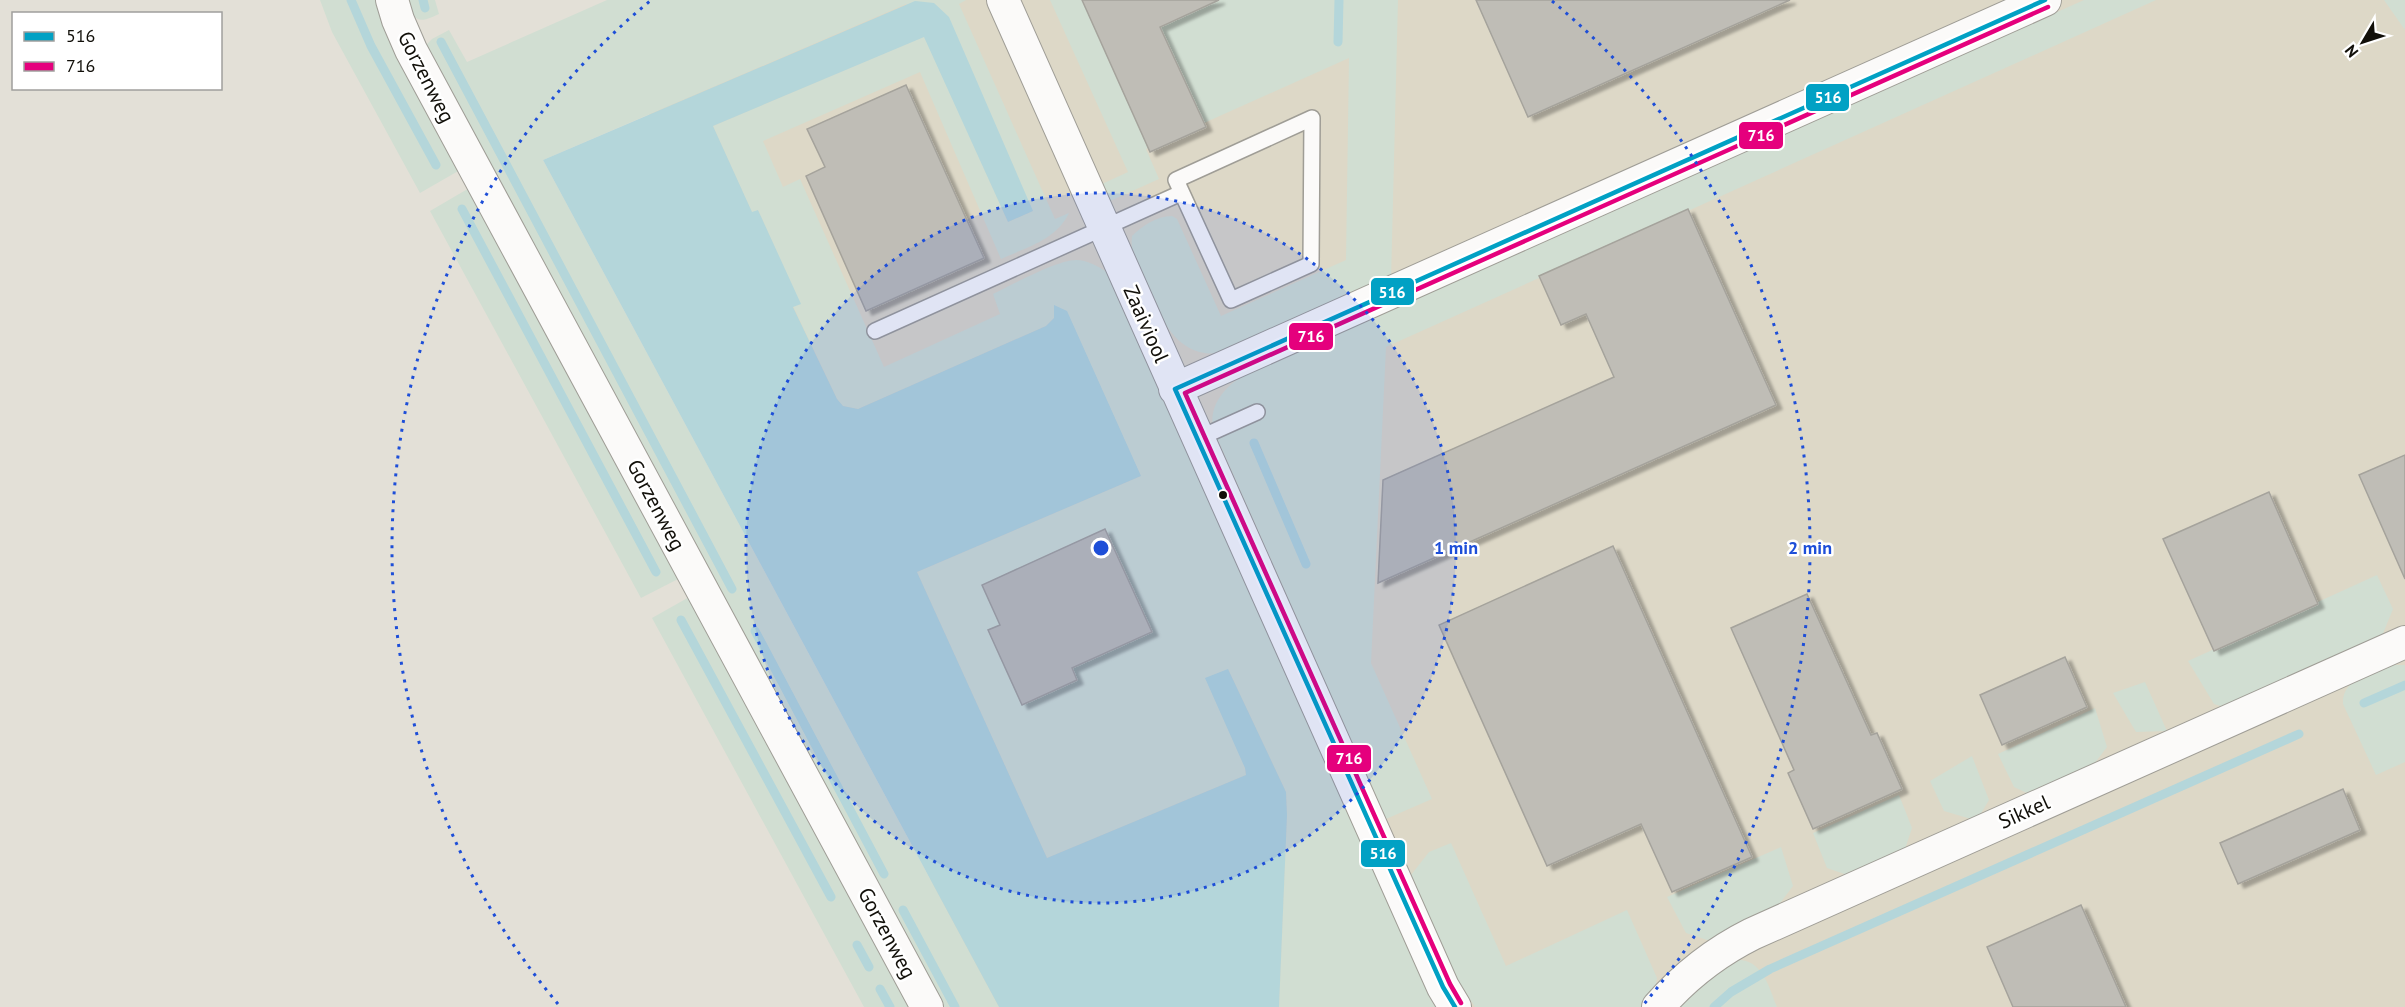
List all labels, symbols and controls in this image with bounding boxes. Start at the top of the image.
legend [12,12,222,90]
north arrow [2333,12,2393,72]
text: 516 [66,24,95,47]
street label: Gorzenweg [392,26,461,127]
text: N [2340,41,2362,62]
text: 716 [66,54,95,77]
line badge: 516 [1805,83,1850,112]
text: 516 [1814,87,1842,107]
line badge: 716 [1738,121,1784,150]
text: 716 [1747,125,1775,145]
line badge: 516 [1370,277,1415,306]
street label: Zaaiviool [1117,281,1175,367]
text: 516 [1378,282,1406,302]
line badge: 716 [1288,322,1334,351]
text: 716 [1297,326,1325,346]
street label: Gorzenweg [621,455,692,555]
unlabelled marker [1217,489,1229,501]
text: 1 min [1434,536,1478,559]
text: 2 min [1788,536,1832,559]
centre of rings [1091,538,1111,558]
line badge: 716 [1326,744,1372,773]
text: 716 [1335,748,1363,768]
street label: Sikkel [1994,788,2054,835]
line badge: 516 [1360,839,1406,868]
text: 516 [1369,843,1397,863]
street label: Gorzenweg [852,883,923,983]

